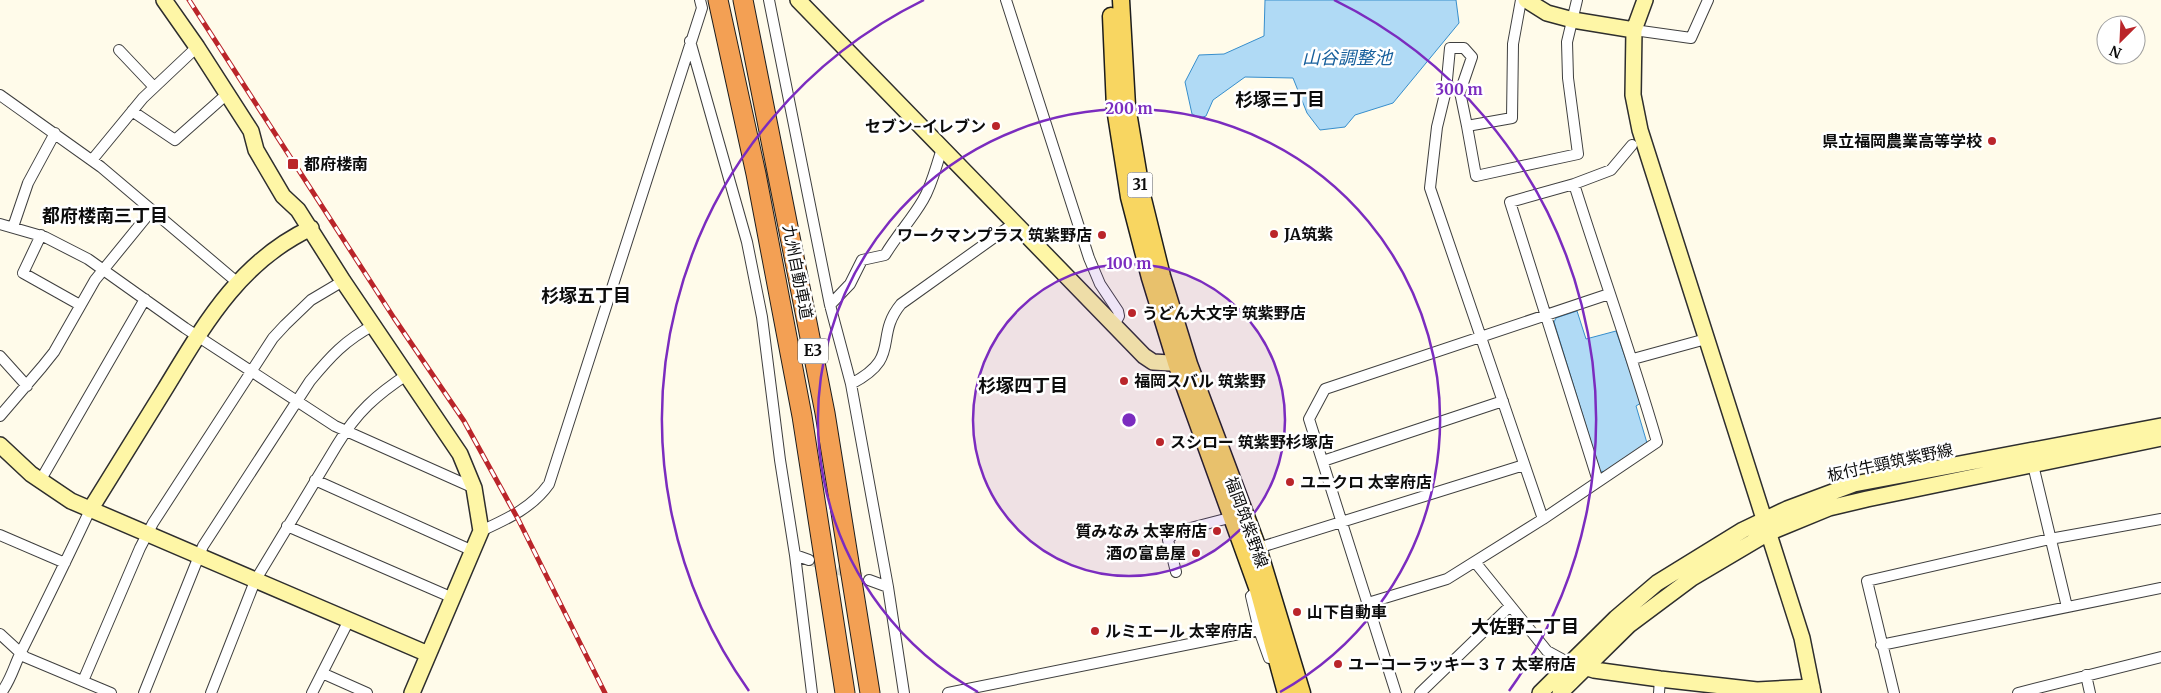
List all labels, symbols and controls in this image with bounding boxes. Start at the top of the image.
north arrow [2096,15,2146,65]
text: N [2107,41,2124,62]
water label: 山谷調整池 [1302,46,1394,69]
text: 300 m [1435,80,1483,99]
district label: 杉塚三丁目 [1235,88,1325,111]
text: 200 m [1105,99,1153,118]
place label: セブン-イレブン [865,116,986,136]
marker: セブン-イレブン [990,120,1002,132]
place label: 県立福岡農業高等学校 [1822,131,1982,151]
marker: 県立福岡農業高等学校 [1986,135,1998,147]
place label: 都府楼南 [304,154,368,174]
marker: 都府楼南 [286,157,300,171]
road number: 31 [1128,172,1152,198]
district label: 都府楼南三丁目 [42,204,168,227]
street label: 九州自動車道 [779,223,817,321]
place label: JA筑紫 [1283,224,1333,244]
place label: ワークマンプラス 筑紫野店 [897,225,1092,245]
marker: JA筑紫 [1268,228,1280,240]
marker: ワークマンプラス 筑紫野店 [1096,229,1108,241]
text: 100 m [1107,254,1151,273]
district label: 杉塚五丁目 [541,284,631,307]
place label: うどん大文字 筑紫野店 [1142,303,1306,323]
marker: うどん大文字 筑紫野店 [1126,307,1138,319]
road number: E3 [798,338,828,364]
place label: 福岡スバル 筑紫野 [1134,371,1266,391]
district label: 杉塚四丁目 [978,374,1068,397]
marker: 福岡スバル 筑紫野 [1118,375,1130,387]
centre of rings [1120,411,1138,429]
place label: スシロー 筑紫野杉塚店 [1170,432,1334,452]
marker: スシロー 筑紫野杉塚店 [1154,436,1166,448]
street label: 板付牛頸筑紫野線 [1825,439,1955,485]
place label: ユニクロ 太宰府店 [1300,472,1432,492]
street label: 福岡筑紫野線 [1221,473,1273,571]
marker: ユニクロ 太宰府店 [1284,476,1296,488]
place label: 質みなみ 太宰府店 [1075,521,1207,541]
marker: 質みなみ 太宰府店 [1211,525,1223,537]
place label: 酒の富島屋 [1106,543,1186,563]
marker: 酒の富島屋 [1190,547,1202,559]
place label: 山下自動車 [1307,602,1387,622]
marker: 山下自動車 [1291,606,1303,618]
district label: 大佐野二丁目 [1471,615,1579,638]
place label: ルミエール 太宰府店 [1105,621,1253,641]
marker: ルミエール 太宰府店 [1089,625,1101,637]
place label: ユーコーラッキー３７ 太宰府店 [1348,654,1576,674]
marker: ユーコーラッキー３７ 太宰府店 [1332,658,1344,670]

